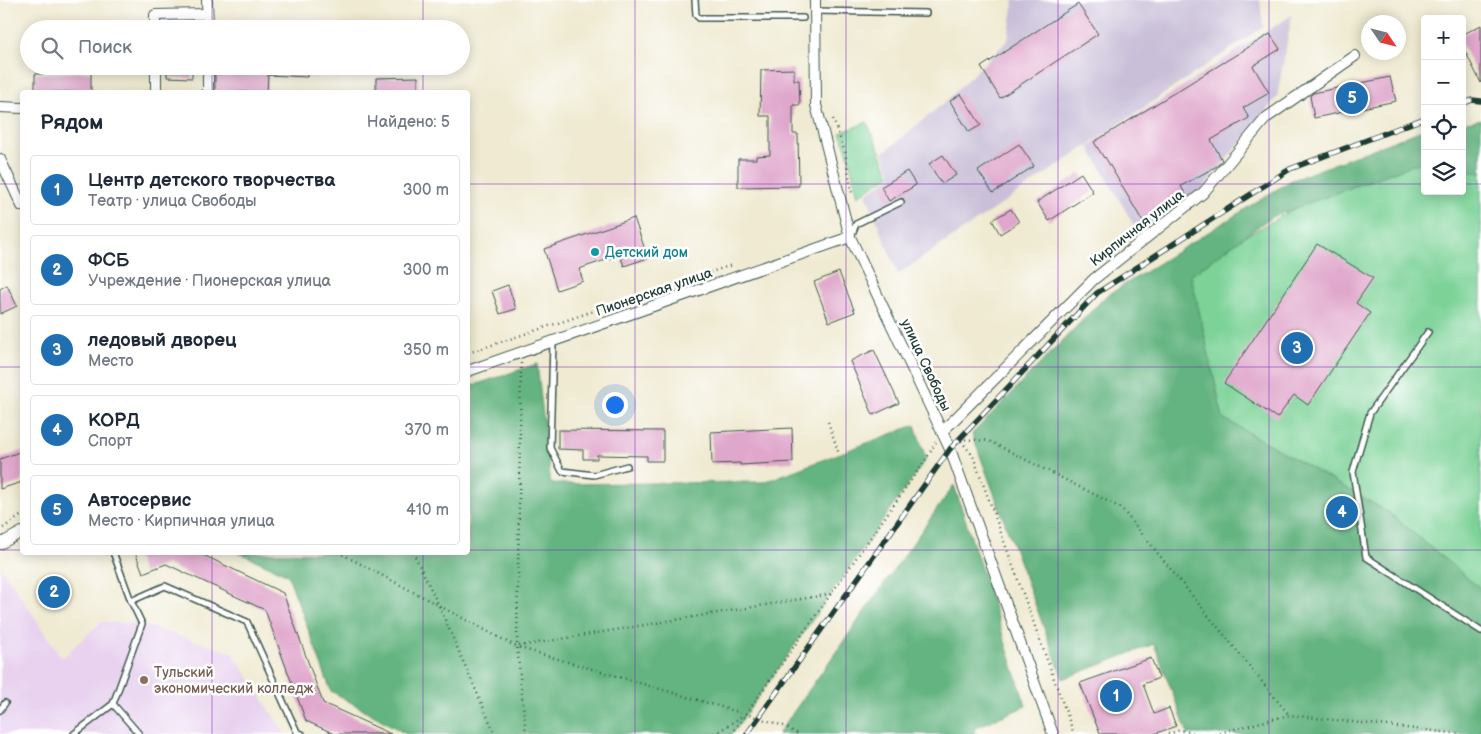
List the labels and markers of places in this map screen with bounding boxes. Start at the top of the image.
pin: 5 [1336,79,1368,117]
place label: Детский дом [605,244,688,261]
marker: Детский дом [589,246,601,258]
pin: 3 [1281,329,1313,367]
pin: 4 [1326,493,1358,531]
pin: 2 [38,573,70,611]
place label: Тульский экономический колледж [154,664,314,697]
marker: Тульский экономический колледж [138,674,150,686]
pin: 1 [1100,677,1132,715]

